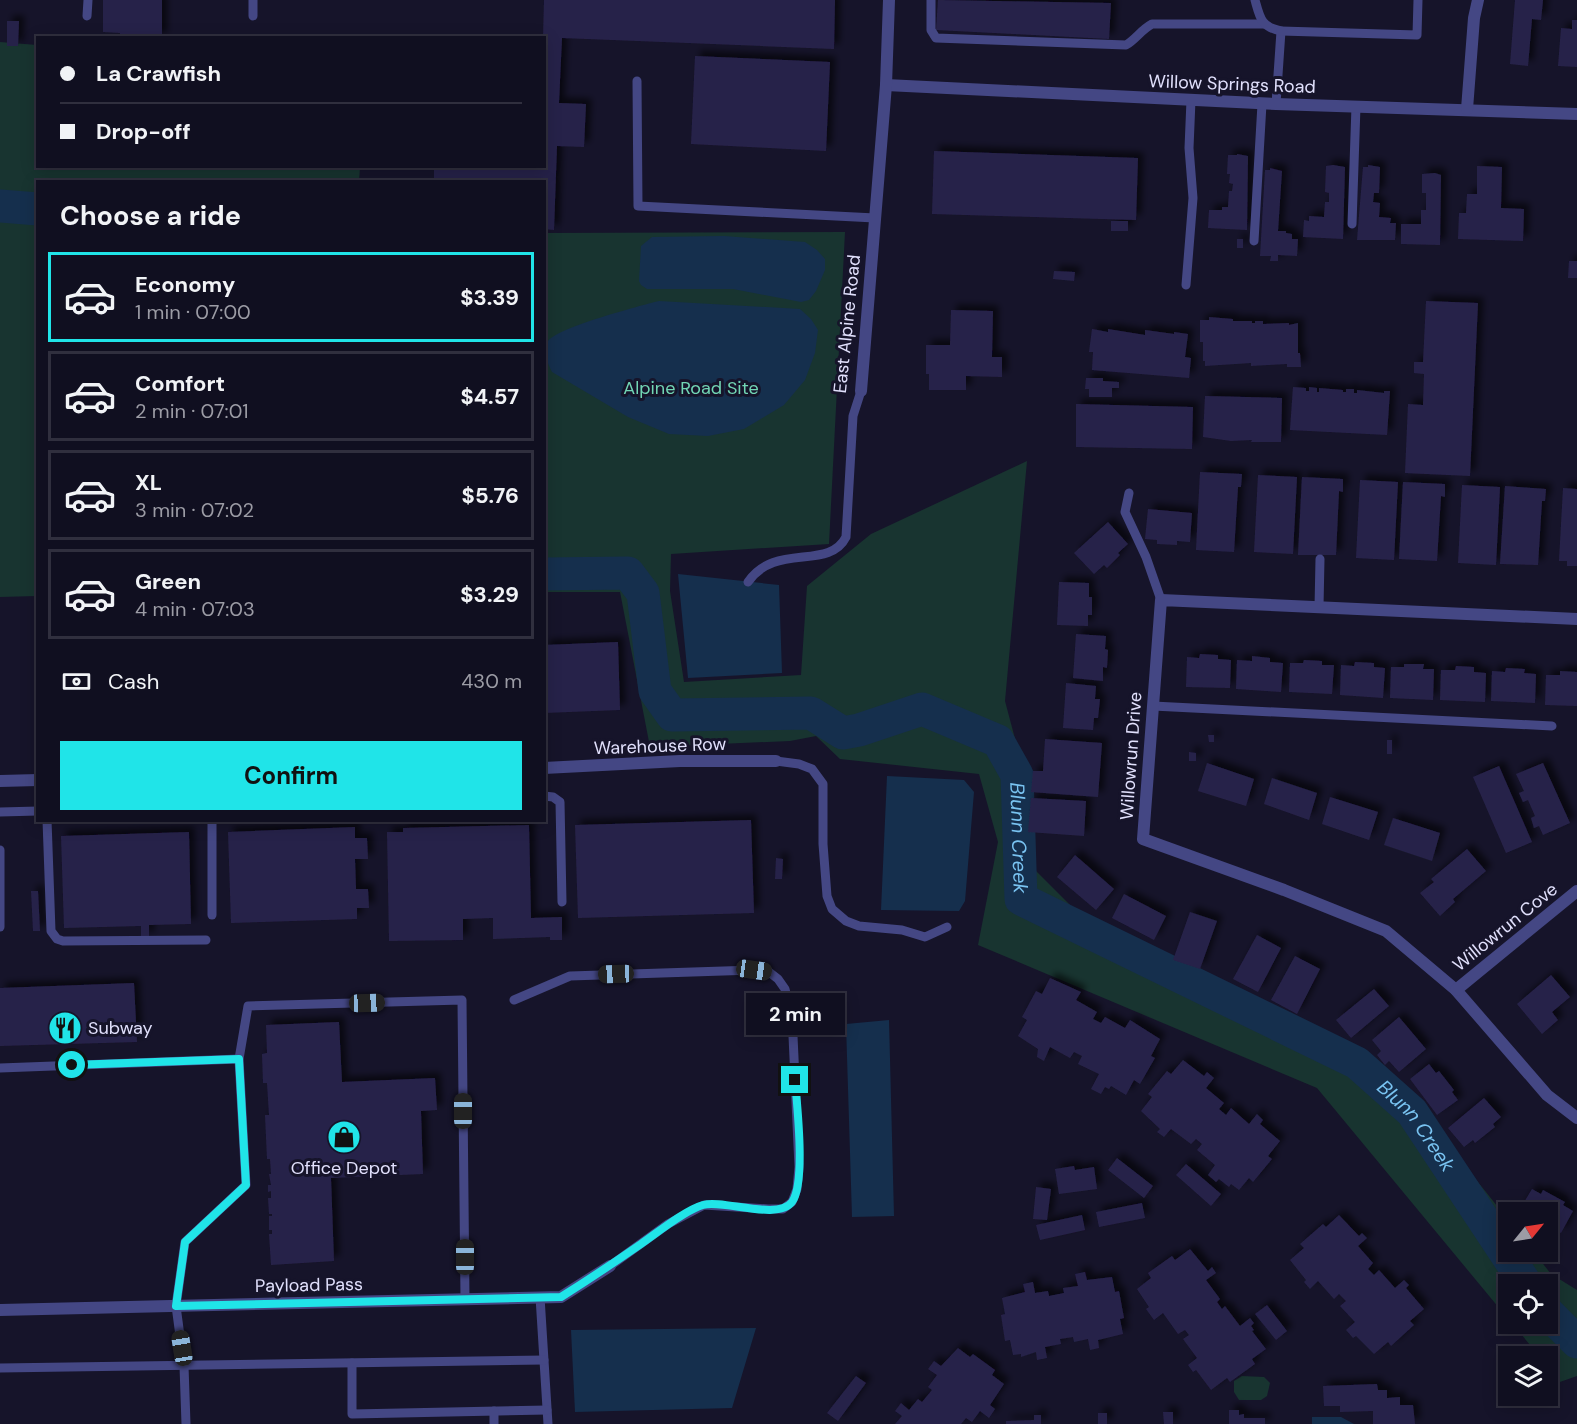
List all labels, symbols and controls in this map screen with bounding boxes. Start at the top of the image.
text: La Crawfish [96,59,221,88]
street label: Willow Springs Road [1148,69,1316,99]
text: Drop-off [96,117,191,146]
text: Choose a ride [60,198,241,233]
street label: East Alpine Road [828,254,866,394]
icon: car [63,270,117,324]
text: Economy [135,270,235,299]
text: $3.39 [460,283,519,312]
text: 1 min · 07:00 [135,299,251,325]
icon: car [63,369,117,423]
text: Comfort [135,369,225,398]
park label: Alpine Road Site [623,376,759,400]
text: $4.57 [461,382,519,411]
text: 2 min · 07:01 [135,398,249,424]
icon: car [63,468,117,522]
text: XL [135,468,162,497]
text: $5.76 [462,481,519,510]
text: 3 min · 07:02 [135,497,254,523]
icon: car [63,567,117,621]
text: Green [135,567,201,596]
text: $3.29 [460,580,519,609]
text: 4 min · 07:03 [135,596,255,622]
icon: cash [60,665,93,698]
text: Cash [108,667,159,696]
text: 430 m [461,668,522,694]
street label: Willowrun Drive [1115,691,1147,821]
street label: Warehouse Row [593,732,727,760]
button: Confirm [60,741,522,810]
water label: Blunn Creek [1004,782,1034,895]
street label: Willowrun Cove [1448,877,1562,977]
car [735,959,773,981]
car [598,964,634,984]
car [349,993,385,1013]
callout: 2 min [746,993,844,1035]
text: 2 min [769,1001,822,1027]
restaurant icon: Subway [47,1010,83,1046]
place label: Subway [88,1016,153,1040]
route start [58,1051,85,1078]
route end [781,1066,808,1093]
water label: Blunn Creek [1372,1074,1461,1177]
car [454,1093,472,1129]
shop icon: Office Depot [326,1119,362,1155]
place label: Office Depot [291,1156,397,1180]
north arrow [1498,1202,1558,1262]
map controls [1498,1202,1558,1406]
car [456,1239,474,1275]
street label: Payload Pass [255,1272,363,1298]
button: locate [1498,1274,1558,1334]
car [170,1329,194,1367]
button: layers [1498,1346,1558,1406]

